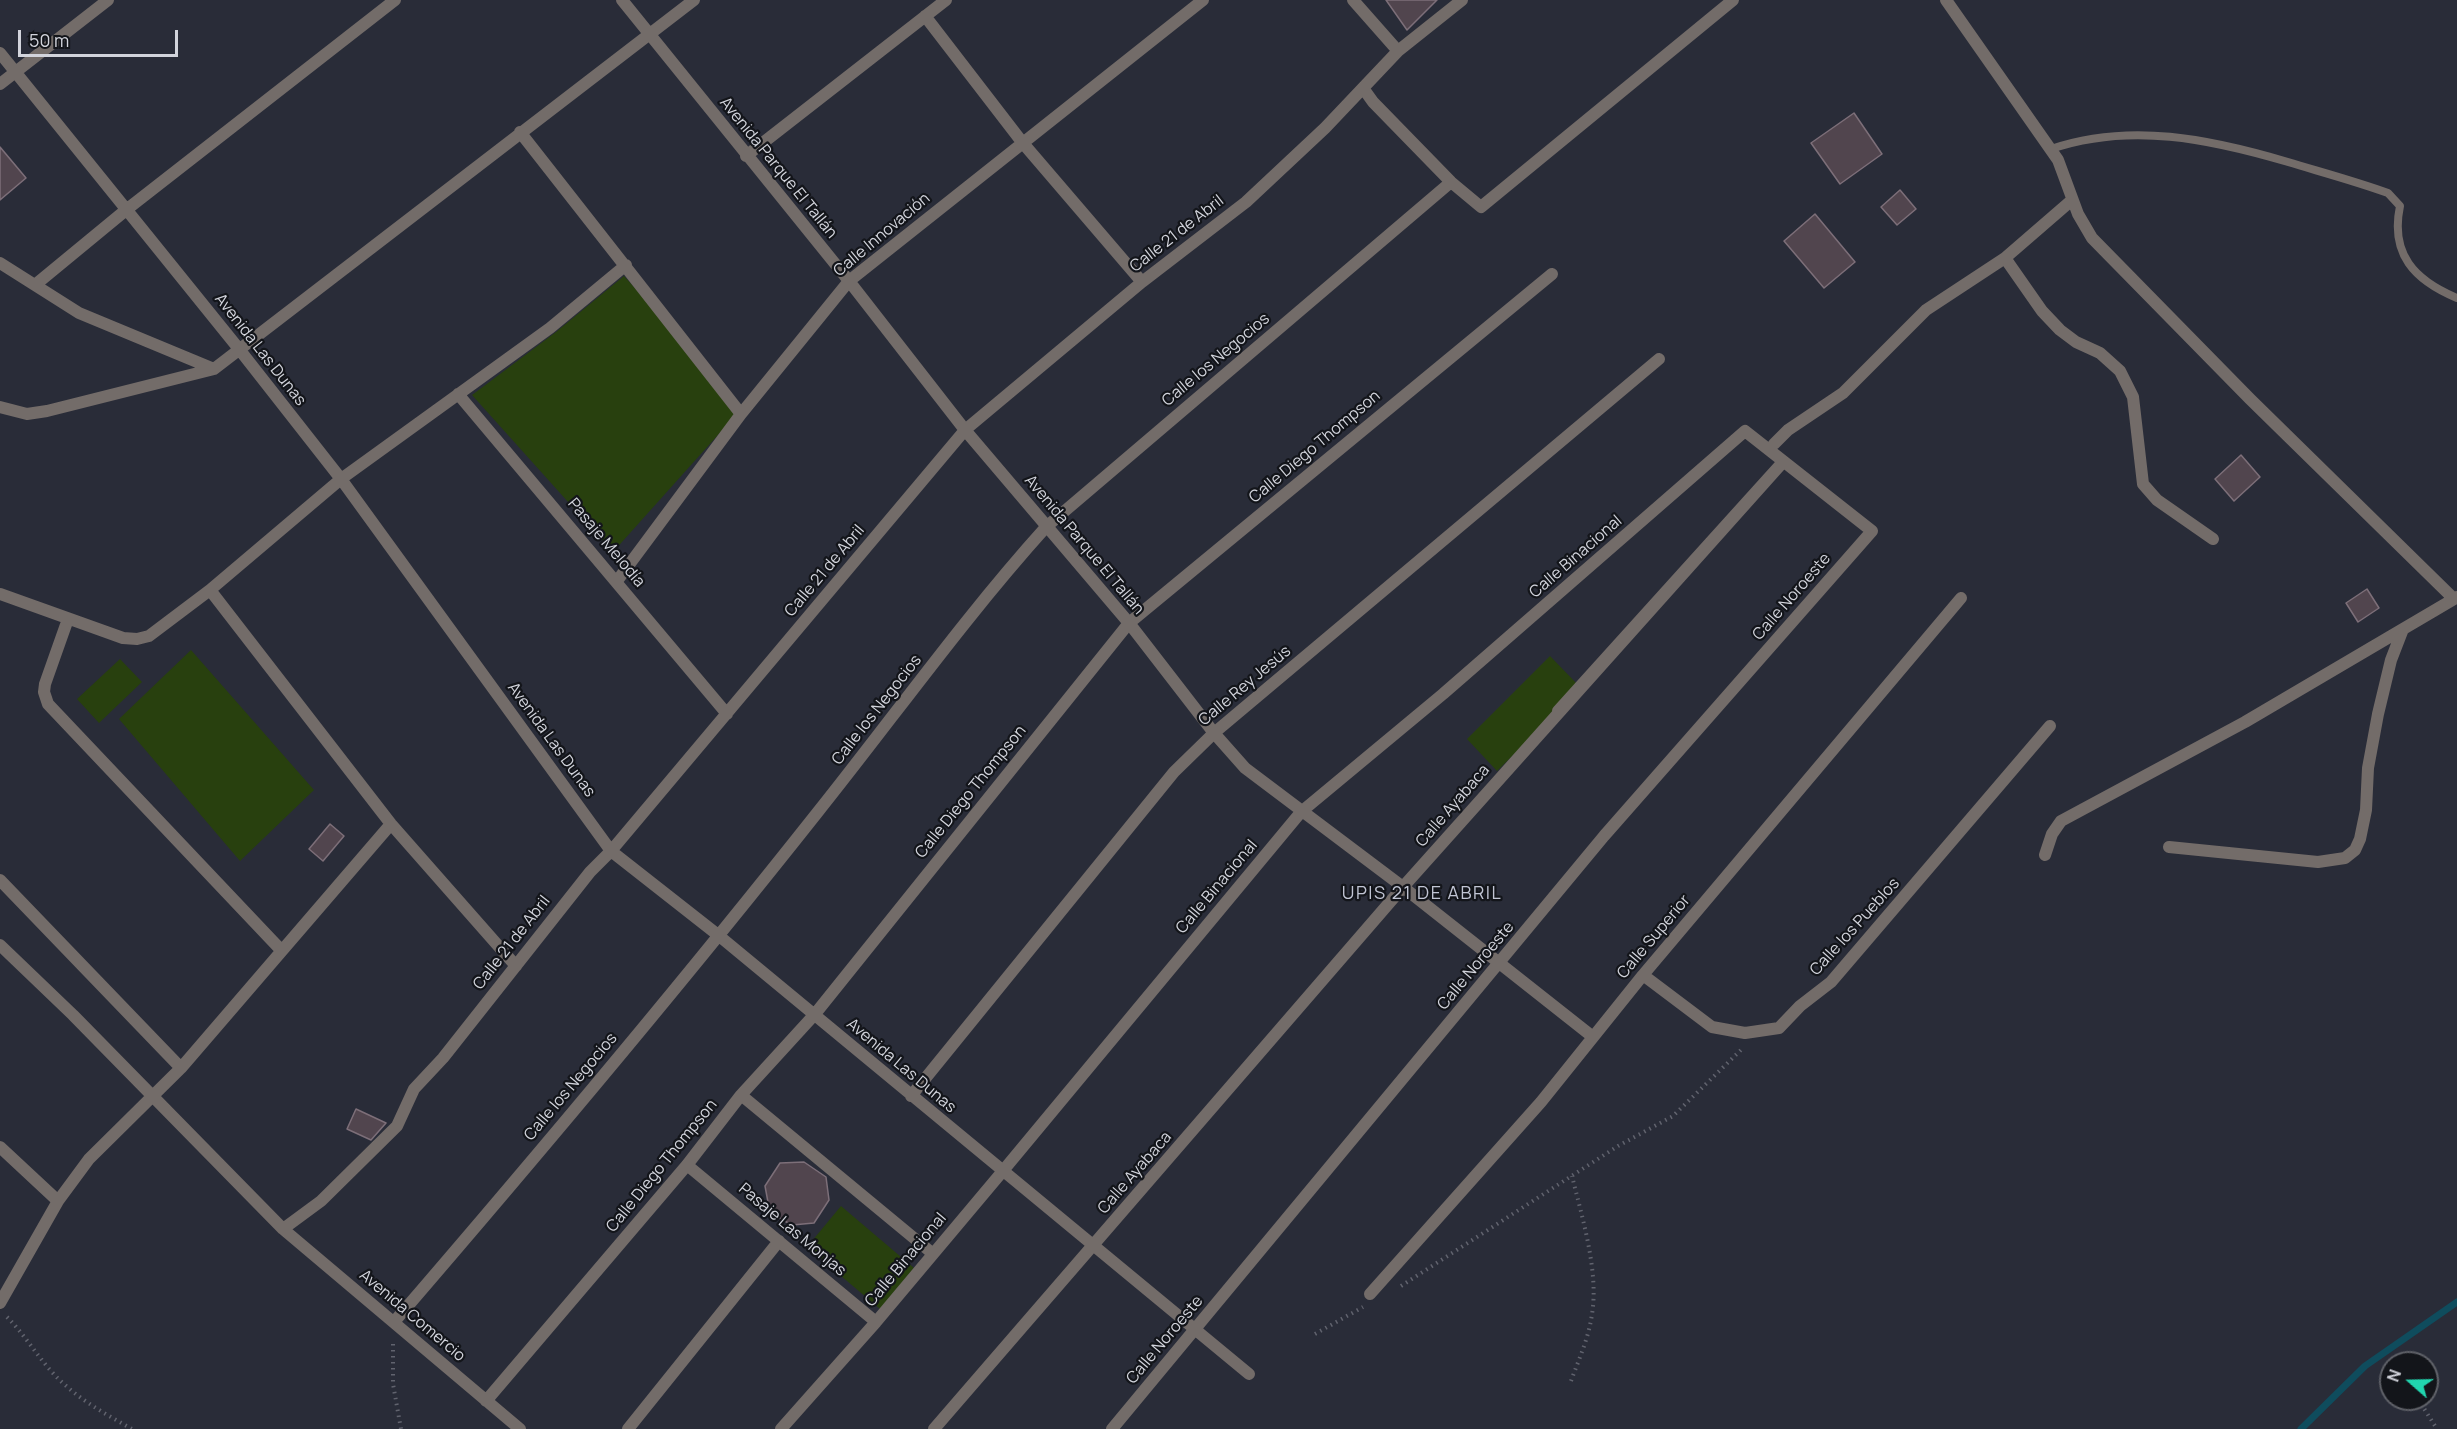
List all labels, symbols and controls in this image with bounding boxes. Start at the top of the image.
scale bar [21,18,182,56]
text: 50 m [29,28,69,52]
street label: Avenida Parque El Tallán [715,94,841,242]
street label: Calle Innovación [830,189,934,281]
street label: Calle 21 de Abril [1126,191,1228,277]
street label: Avenida Las Dunas [210,290,310,410]
street label: Calle los Negocios [1158,309,1274,411]
street label: Calle Diego Thompson [1246,387,1384,507]
street label: Avenida Parque El Tallán [1020,471,1148,619]
street label: Pasaje Melodía [563,495,649,591]
street label: Calle Binacional [1526,512,1626,602]
street label: Calle 21 de Abril [781,521,869,621]
street label: Calle Noroeste [1749,550,1835,644]
street label: Calle Rey Jesús [1195,642,1295,730]
street label: Calle los Negocios [828,651,926,769]
street label: Avenida Las Dunas [503,679,599,801]
street label: Calle Diego Thompson [912,722,1030,862]
street label: Calle Ayabaca [1412,761,1494,851]
street label: Calle Binacional [1172,836,1262,938]
street label: Calle los Pueblos [1806,874,1904,980]
district label: UPIS 21 DE ABRIL [1342,883,1502,905]
street label: Calle Superior [1613,891,1695,983]
street label: Calle 21 de Abril [469,892,555,994]
street label: Calle Noroeste [1434,918,1518,1014]
street label: Avenida Las Dunas [842,1015,960,1117]
street label: Calle los Negocios [520,1029,622,1145]
street label: Calle Diego Thompson [603,1096,721,1236]
street label: Calle Ayabaca [1094,1128,1176,1218]
street label: Pasaje Las Monjas [734,1179,850,1281]
street label: Calle Binacional [861,1209,951,1311]
street label: Avenida Comercio [355,1266,469,1366]
street label: Calle Noroeste [1123,1292,1207,1388]
north arrow [2379,1351,2439,1411]
text: N [2382,1366,2406,1385]

